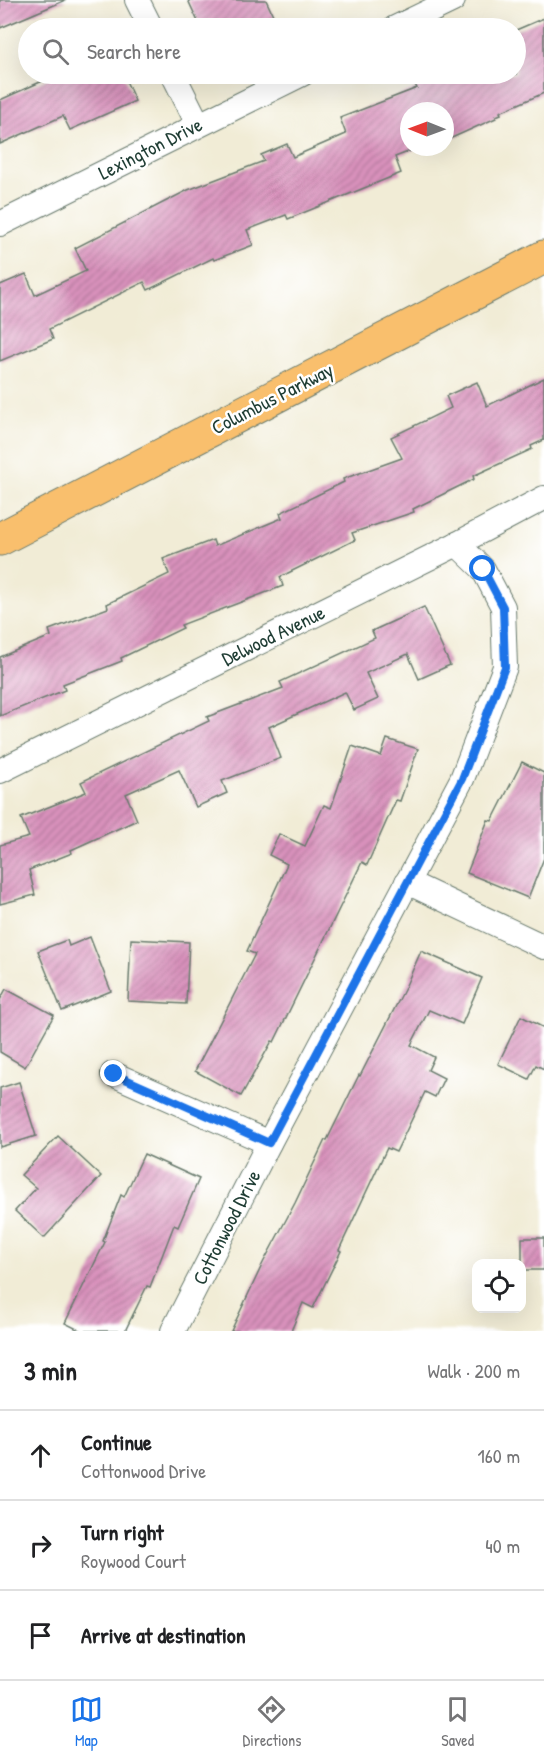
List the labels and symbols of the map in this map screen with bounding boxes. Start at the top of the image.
north arrow [400,102,454,156]
street label: Lexington Drive [94,110,207,186]
street label: Columbus Parkway [206,356,338,440]
route start [469,555,495,581]
street label: Delwood Avenue [217,598,329,672]
route end [100,1060,126,1086]
street label: Cottonwood Drive [186,1165,266,1289]

